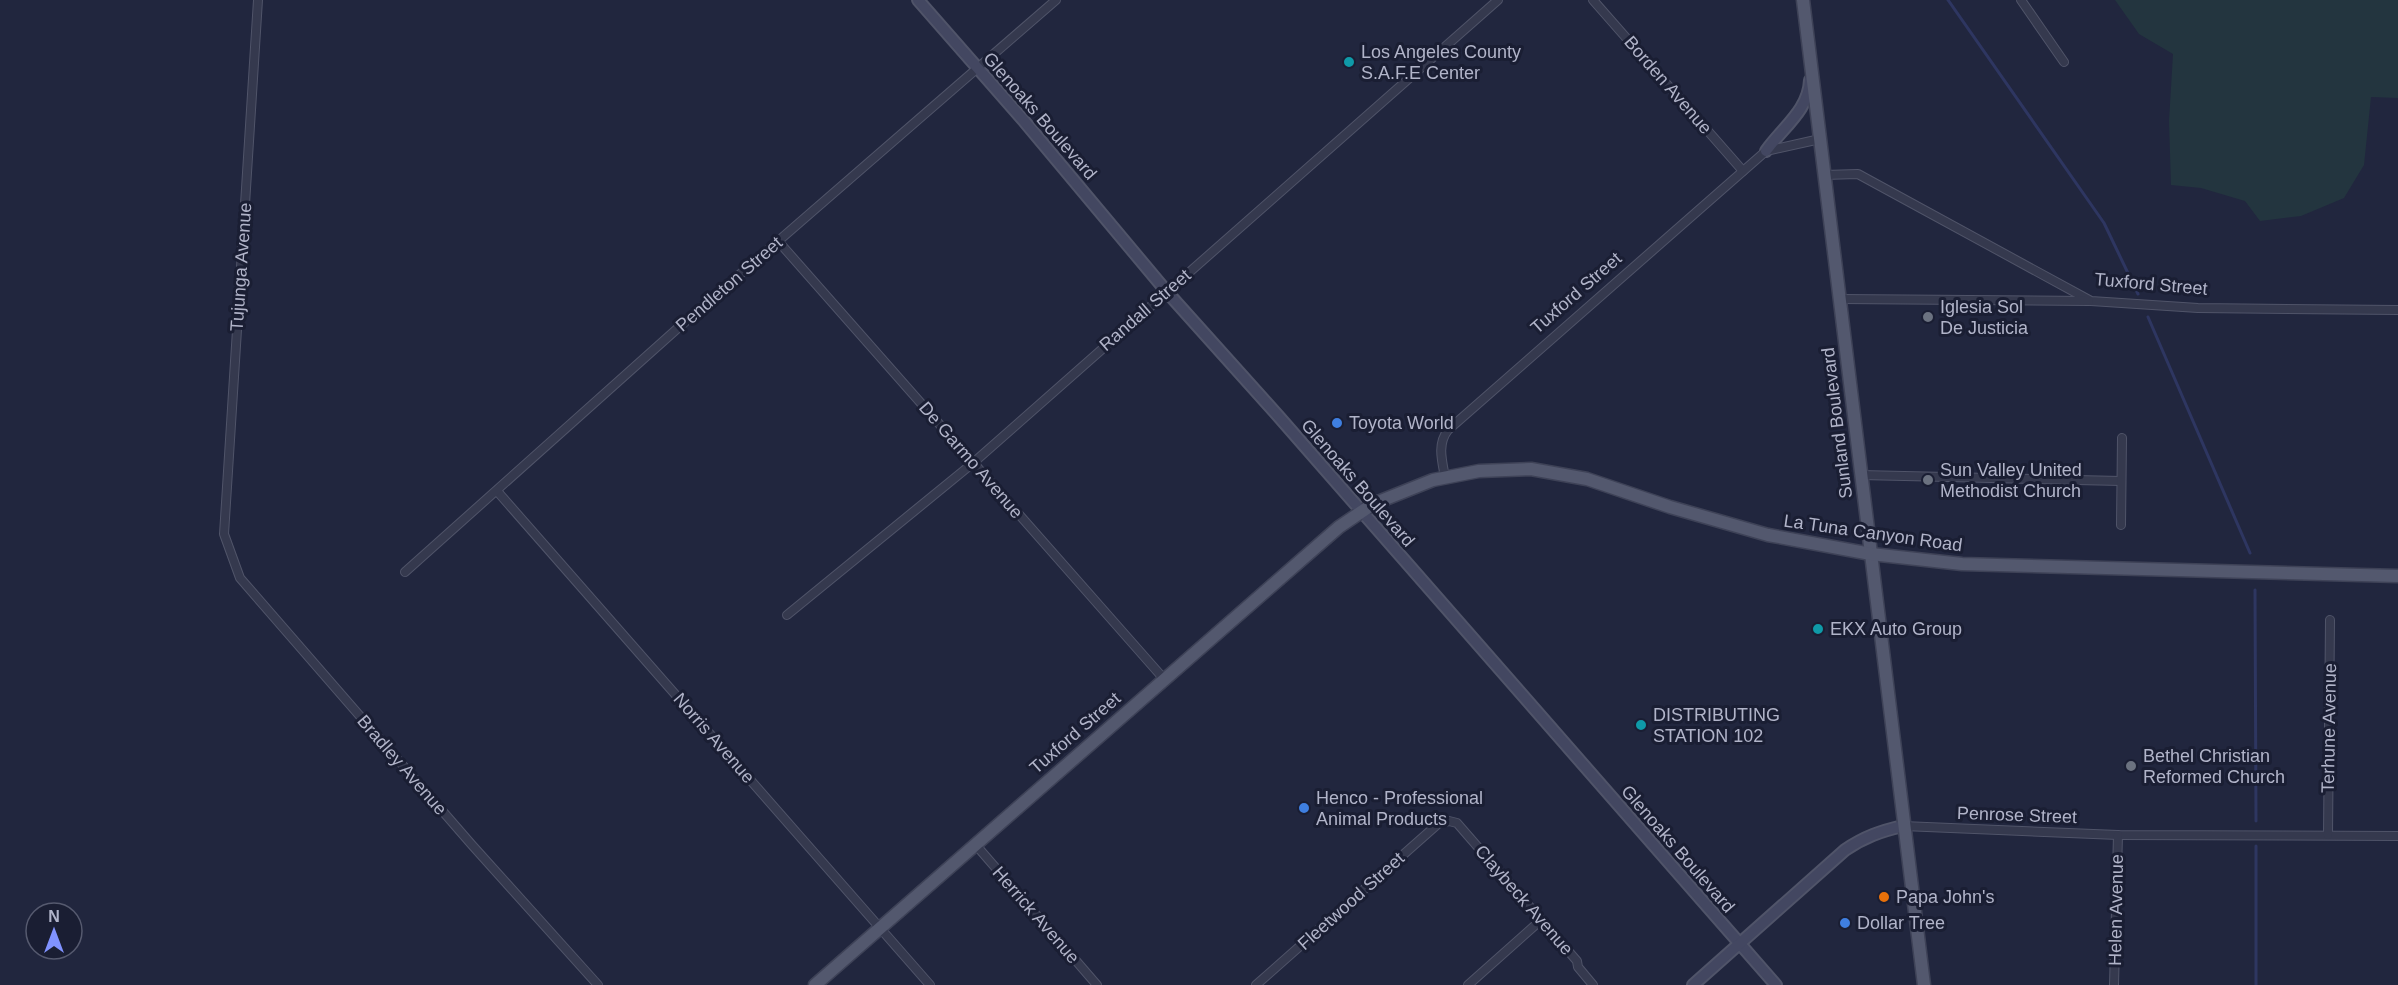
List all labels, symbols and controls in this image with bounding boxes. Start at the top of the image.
street label: Borden Avenue [1620,32,1716,138]
place label: Los Angeles County S.A.F.E Center [1361,42,1521,83]
street label: Glenoaks Boulevard [979,48,1101,184]
marker: Los Angeles County S.A.F.E Center [1342,55,1356,69]
street label: Tujunga Avenue [227,202,255,332]
street label: Pendleton Street [672,232,786,336]
street label: Tuxford Street [1527,248,1625,338]
street label: Randall Street [1095,265,1195,355]
street label: Tuxford Street [2094,269,2208,299]
place label: Iglesia Sol De Justicia [1940,297,2029,338]
marker: Iglesia Sol De Justicia [1921,310,1935,324]
street label: Sunland Boulevard [1818,346,1856,500]
street label: De Garmo Avenue [915,398,1027,522]
place label: Toyota World [1349,413,1454,433]
street label: Glenoaks Boulevard [1297,415,1419,551]
marker: Toyota World [1330,416,1344,430]
place label: Sun Valley United Methodist Church [1940,460,2082,501]
marker: Sun Valley United Methodist Church [1921,473,1935,487]
street label: La Tuna Canyon Road [1782,511,1964,555]
place label: EKX Auto Group [1830,619,1962,639]
marker: EKX Auto Group [1811,622,1825,636]
street label: Terhune Avenue [2318,663,2340,793]
street label: Tuxford Street [1026,688,1124,778]
street label: Norris Avenue [669,689,759,787]
place label: DISTRIBUTING STATION 102 [1653,705,1780,746]
street label: Bradley Avenue [353,711,451,819]
marker: DISTRIBUTING STATION 102 [1634,718,1648,732]
place label: Bethel Christian Reformed Church [2143,746,2285,787]
marker: Bethel Christian Reformed Church [2124,759,2138,773]
street label: Glenoaks Boulevard [1617,781,1739,917]
place label: Henco - Professional Animal Products [1316,788,1483,829]
marker: Henco - Professional Animal Products [1297,801,1311,815]
street label: Penrose Street [1957,803,2077,827]
street label: Claybeck Avenue [1471,841,1577,959]
street label: Fleetwood Street [1294,848,1408,954]
street label: Helen Avenue [2105,854,2127,966]
street label: Herrick Avenue [989,863,1083,967]
place label: Papa John's [1896,887,1995,907]
marker: Papa John's [1877,890,1891,904]
north arrow [24,901,84,961]
text: N [48,908,60,925]
place label: Dollar Tree [1857,913,1945,933]
marker: Dollar Tree [1838,916,1852,930]

